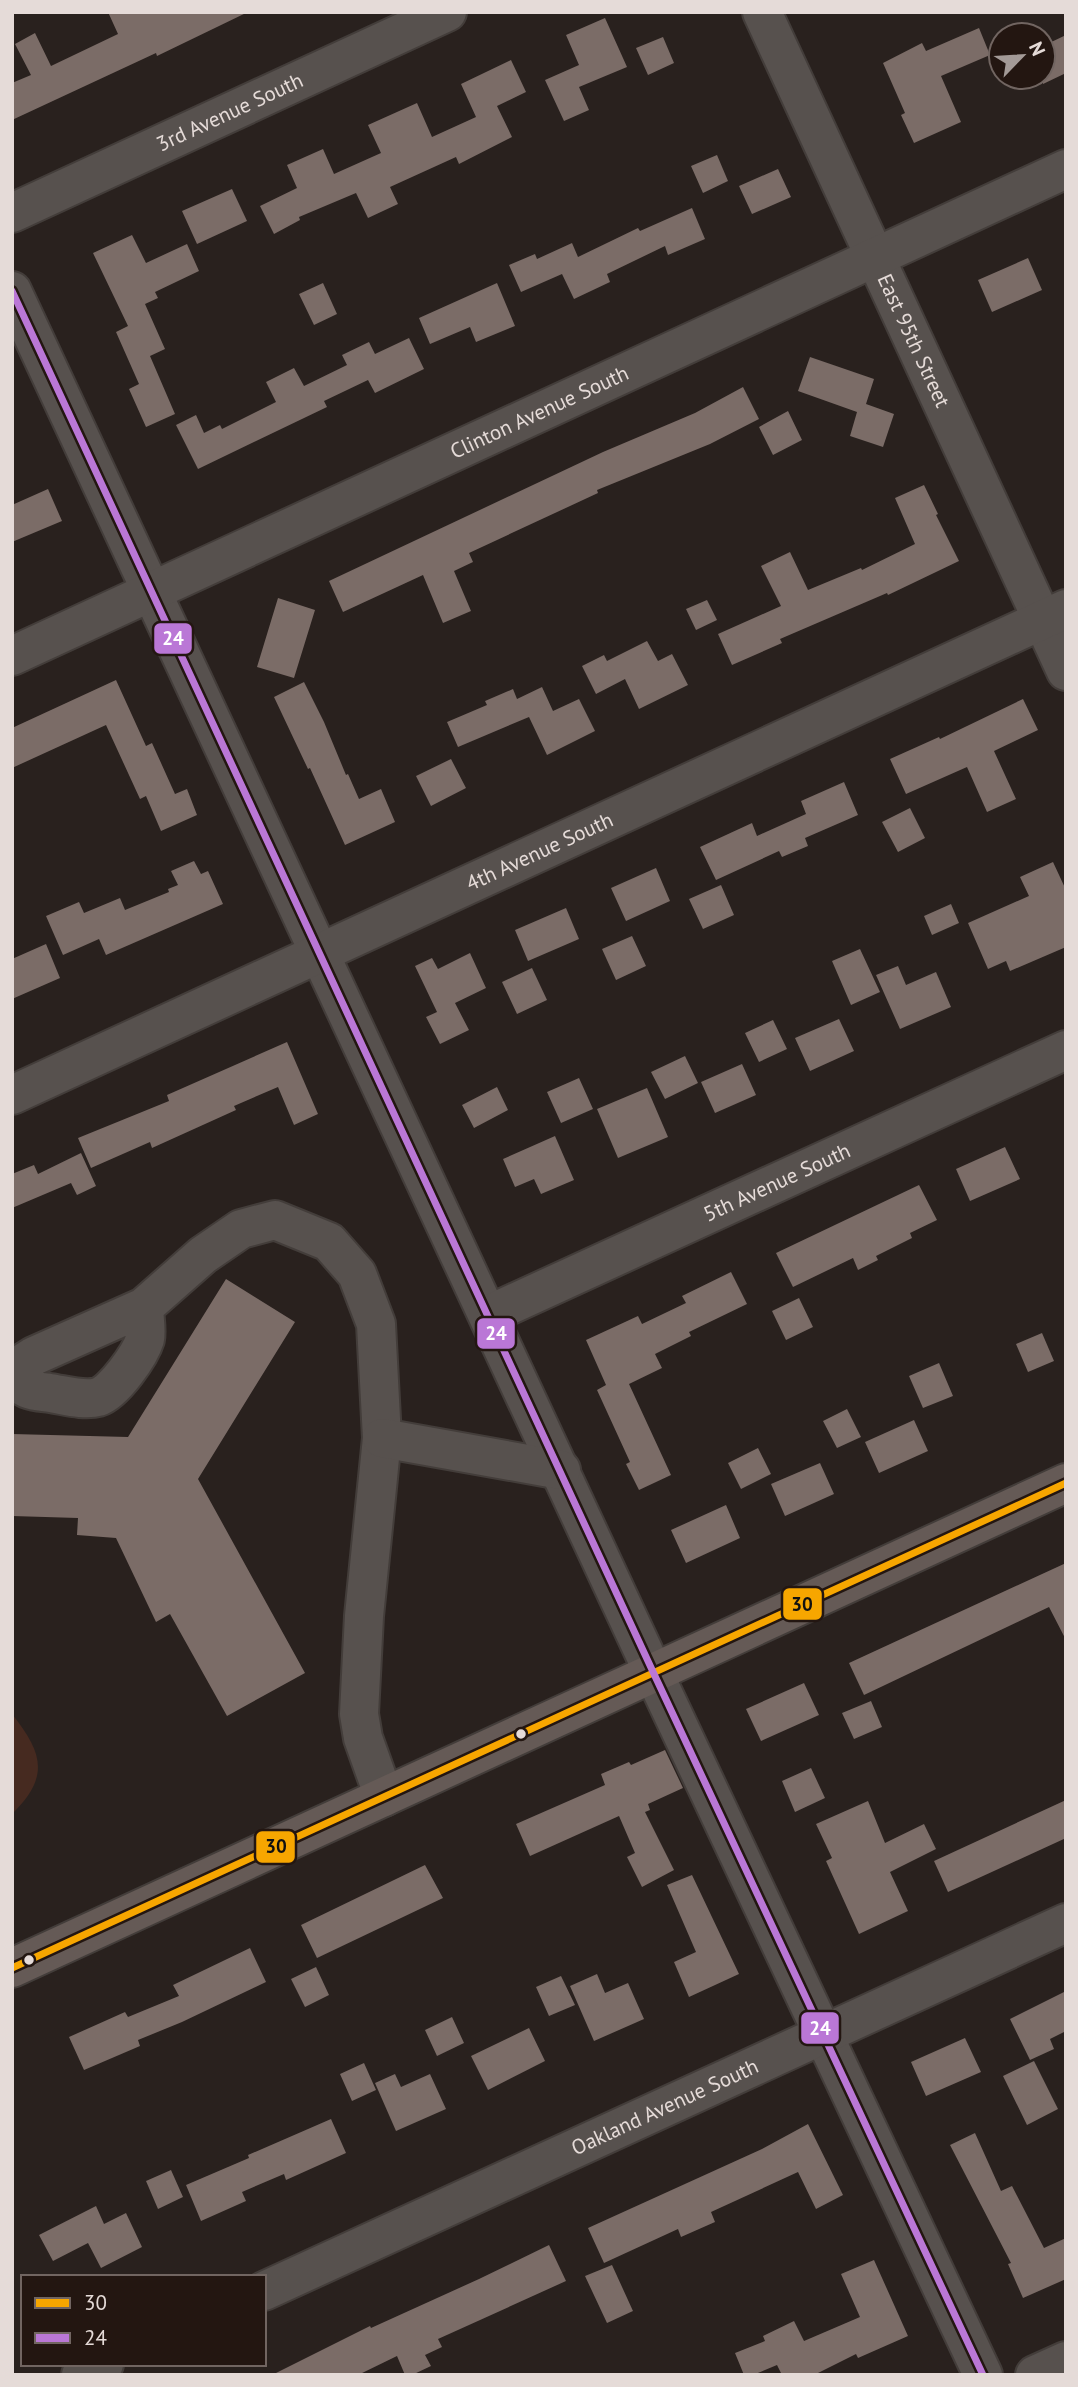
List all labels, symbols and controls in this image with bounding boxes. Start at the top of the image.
north arrow [987,21,1057,91]
text: N [1024,38,1051,60]
street label: 3rd Avenue South [152,66,307,157]
street label: East 95th Street [872,269,957,412]
street label: Clinton Avenue South [446,359,633,465]
line badge: 24 [153,622,193,655]
text: 24 [162,626,184,650]
street label: 4th Avenue South [462,806,617,897]
street label: 5th Avenue South [699,1137,855,1227]
line badge: 24 [476,1317,516,1350]
text: 24 [485,1321,507,1345]
line badge: 30 [782,1587,823,1621]
text: 30 [791,1592,813,1616]
unlabelled marker [514,1727,528,1741]
line badge: 30 [255,1830,296,1864]
text: 30 [265,1834,287,1858]
unlabelled marker [22,1953,36,1967]
line badge: 24 [800,2011,840,2045]
text: 24 [809,2016,831,2040]
street label: Oakland Avenue South [567,2052,762,2161]
legend [21,2275,266,2366]
text: 30 [84,2289,107,2316]
text: 24 [84,2324,107,2351]

